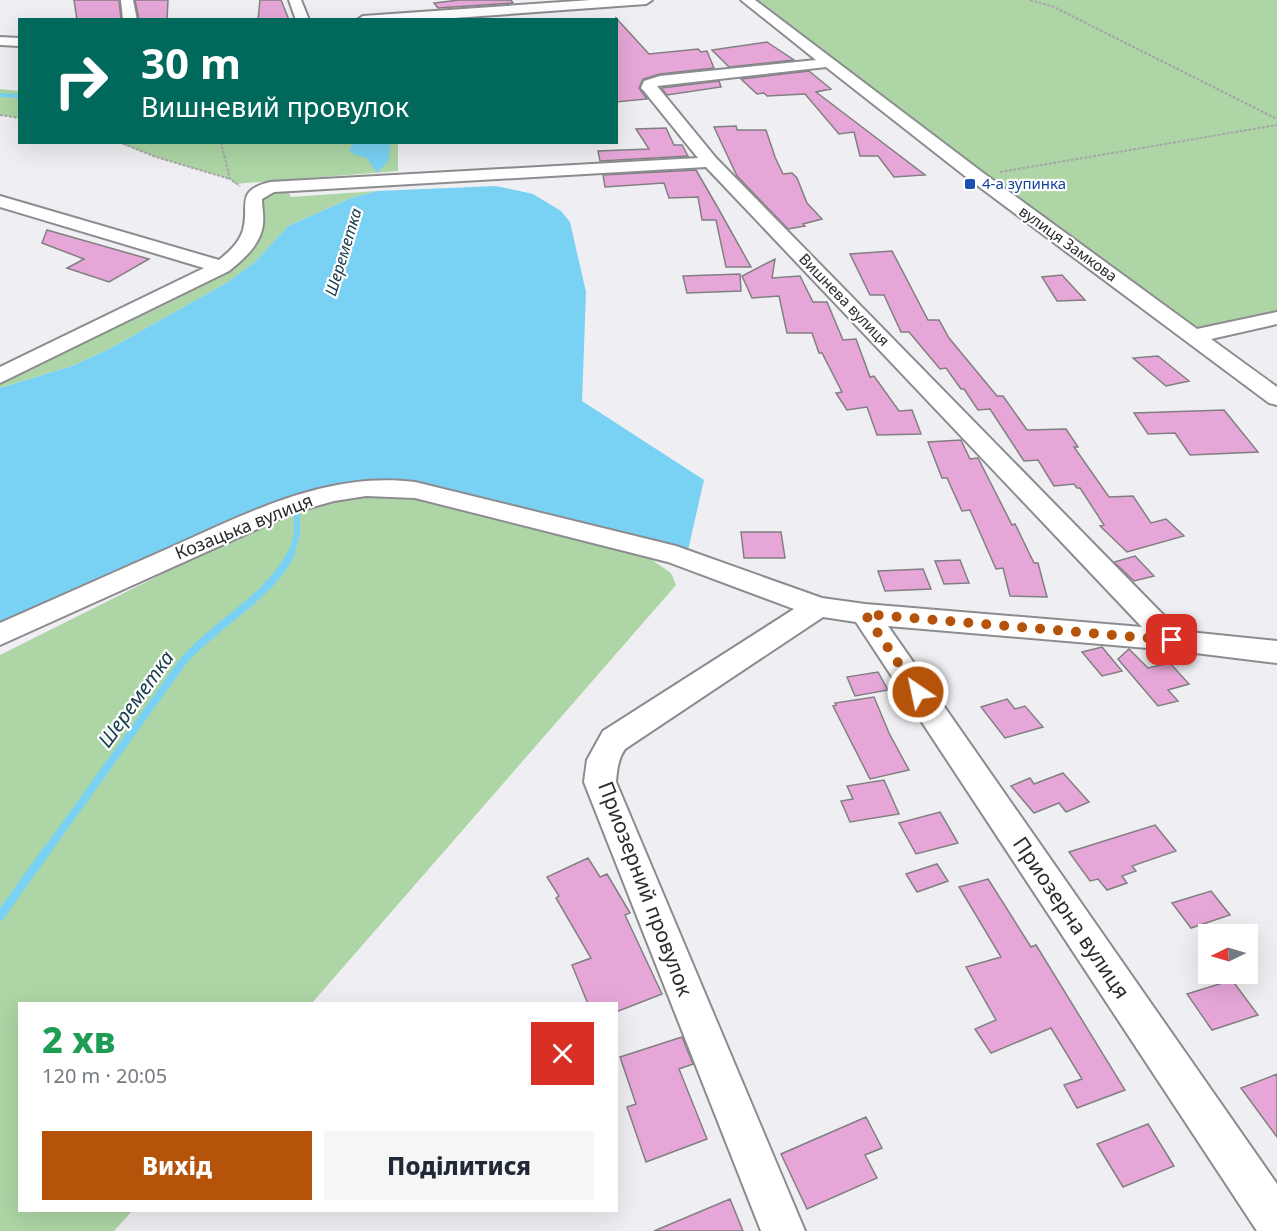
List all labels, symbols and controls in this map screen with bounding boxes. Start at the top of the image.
text: 30 m [141,34,241,91]
icon: right [42,42,120,120]
text: Вишневий провулок [141,88,409,125]
place label: 4-а зупинка [982,173,1066,193]
marker: 4-а зупинка [963,177,977,191]
street label: вулиця Замкова [1015,201,1122,286]
water label: Шереметка [319,205,367,299]
street label: Вишнева вулиця [795,249,894,350]
street label: Козацька вулиця [171,488,316,565]
pin [1146,614,1197,665]
icon: arrive [1155,623,1188,656]
water label: Шереметка [91,645,180,752]
position arrow [886,660,950,724]
street label: Приозерний провулок [592,777,700,1000]
street label: Приозерна вулиця [1007,831,1137,1004]
north arrow [1198,924,1258,984]
map controls [1198,924,1258,984]
text: 2 хв [42,1015,115,1064]
button: close [531,1022,594,1085]
text: 120 m · 20:05 [42,1062,167,1089]
button: Вихід [42,1131,312,1200]
button: Поділитися [324,1131,594,1200]

